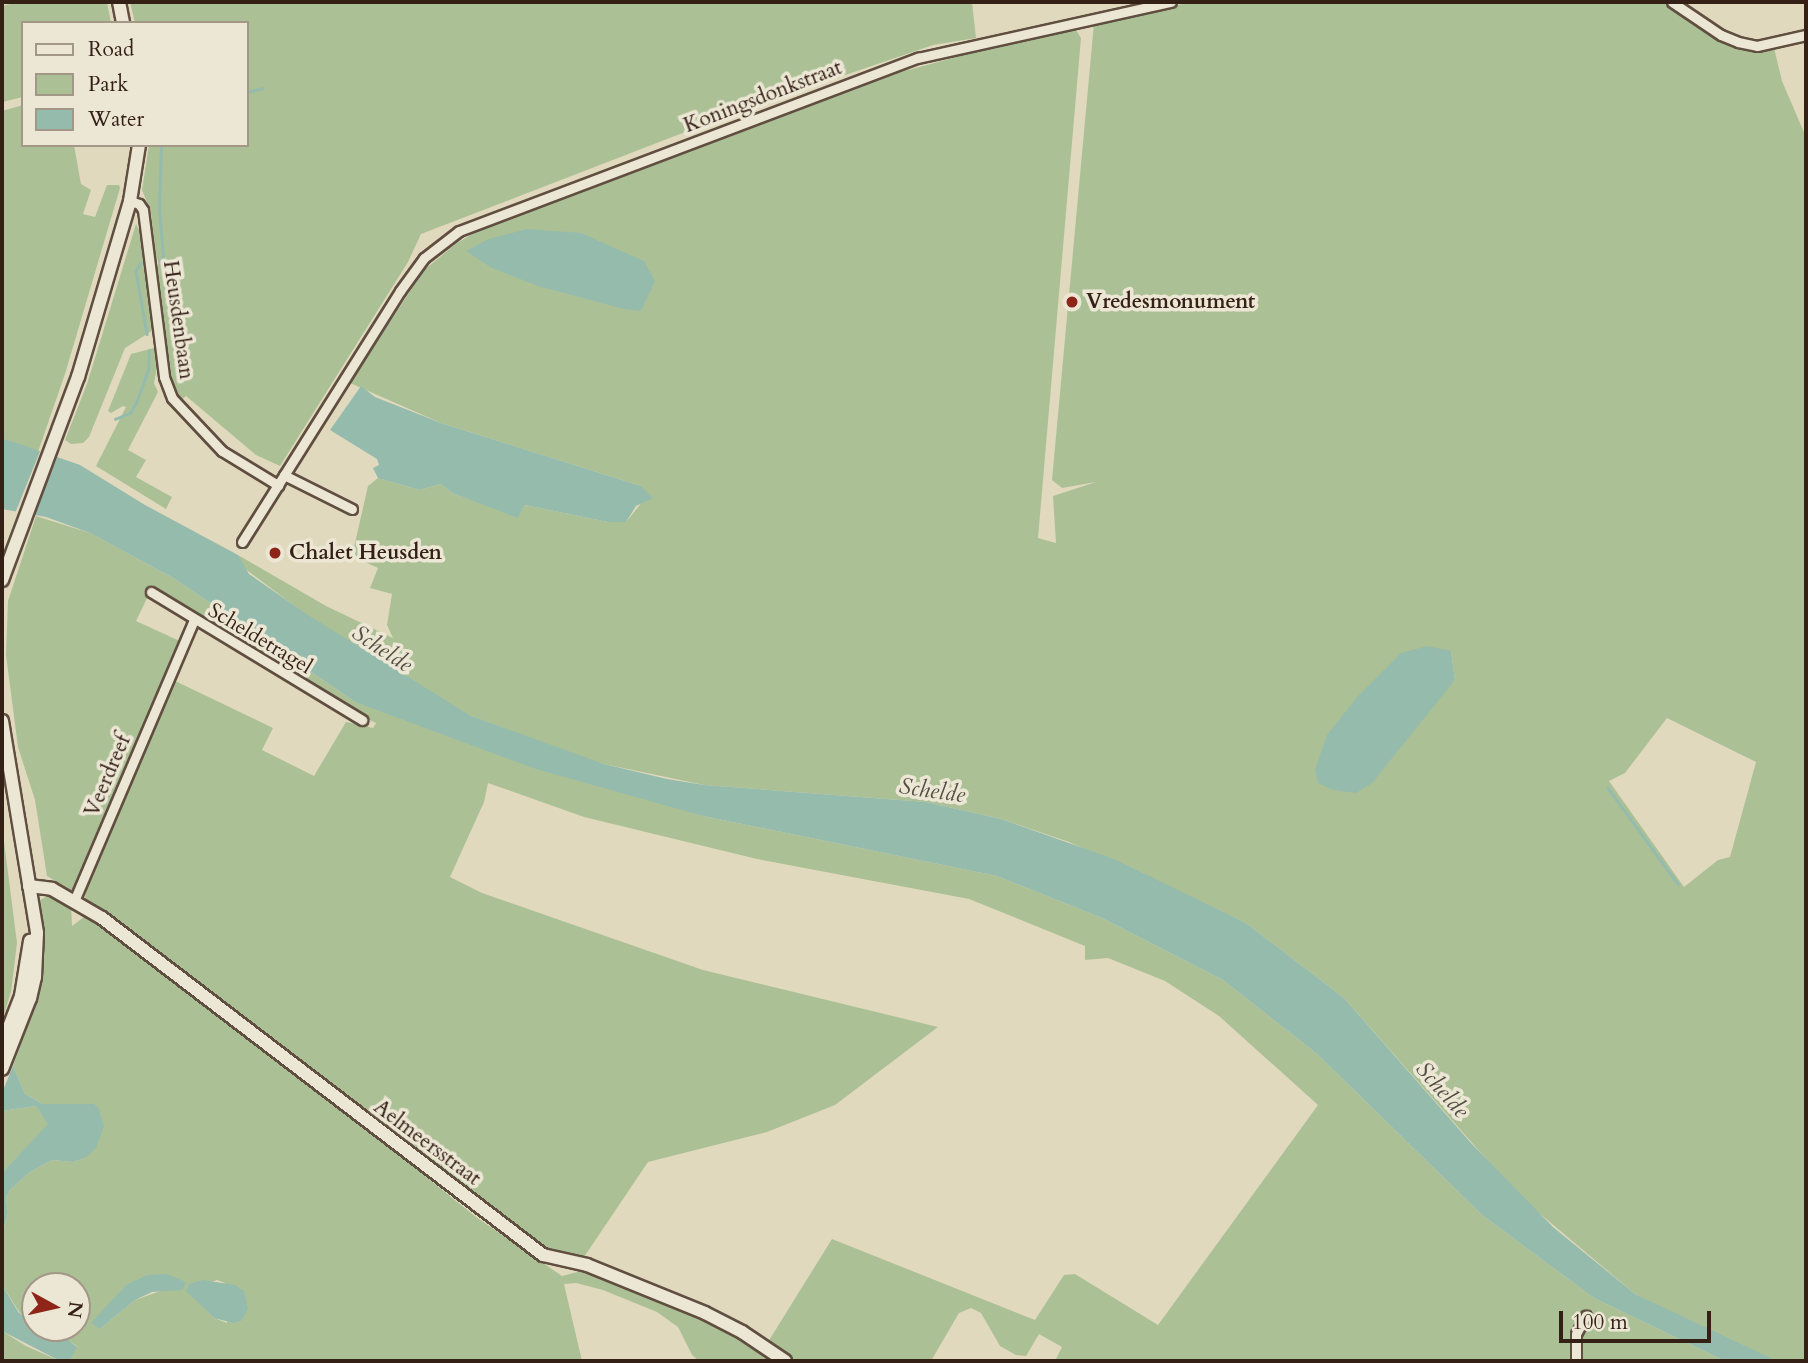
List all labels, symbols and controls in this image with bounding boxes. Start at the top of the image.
legend [21,21,248,147]
text: Road [88,35,134,64]
street label: Koningsdonkstraat [680,55,846,139]
text: Park [88,70,128,99]
text: Water [88,105,144,134]
street label: Heusdenbaan [157,259,199,381]
place label: Vredesmonument [1086,289,1255,315]
marker: Vredesmonument [1064,294,1080,310]
place label: Chalet Heusden [289,540,442,566]
marker: Chalet Heusden [267,545,283,561]
street label: Scheldetragel [203,598,317,680]
water label: Schelde [347,619,417,679]
street label: Veerdreef [80,731,136,821]
water label: Schelde [897,773,967,809]
water label: Schelde [1410,1056,1474,1124]
street label: Aelmeersstraat [369,1095,485,1191]
north arrow [21,1272,91,1342]
scale bar [1563,1296,1715,1340]
text: N [61,1300,89,1320]
text: 100 m [1572,1308,1628,1337]

